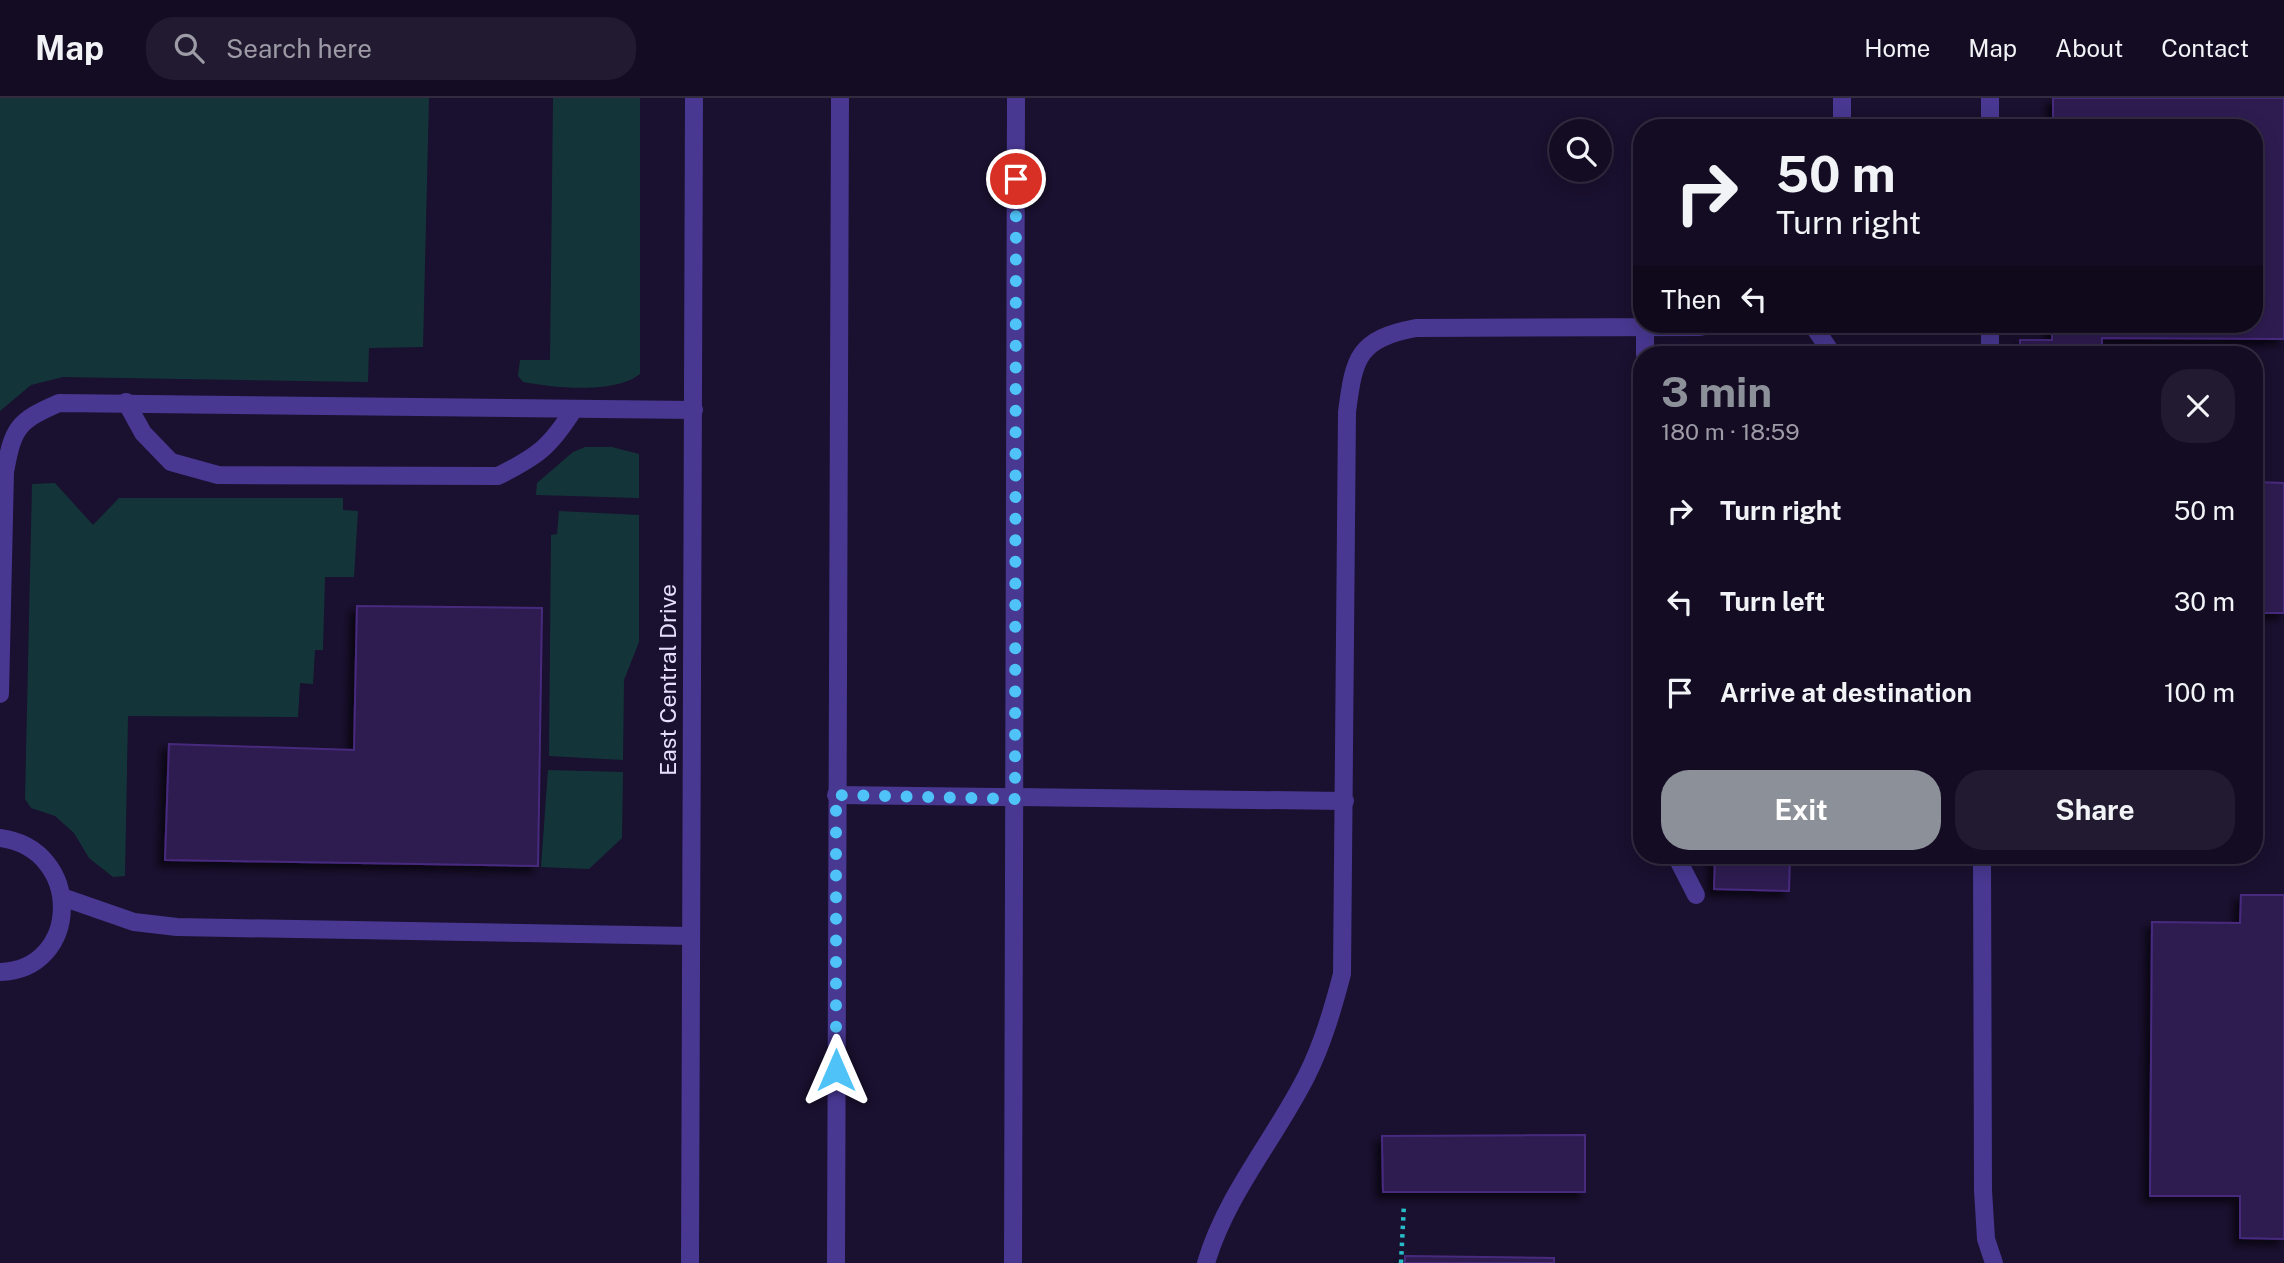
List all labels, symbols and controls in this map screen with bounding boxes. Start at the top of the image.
search box [146,17,636,80]
text: Map [35,29,104,67]
icon: search [170,29,208,67]
text: Search here [226,33,372,64]
text: Home [1864,34,1930,62]
text: Map [1968,34,2017,62]
text: About [2055,34,2123,62]
text: Contact [2161,34,2249,62]
map controls [1549,119,1612,182]
button: search [1549,119,1612,182]
text: 50 m [1776,145,1896,203]
icon: right [1661,147,1752,238]
pin [986,149,1046,209]
icon: arrive [997,160,1035,198]
text: Turn right [1776,204,1921,241]
icon: left [1735,280,1773,318]
text: Then [1661,284,1721,315]
text: 3 min [1661,367,1772,416]
button: close [2161,369,2235,443]
text: 180 m · 18:59 [1661,418,1800,445]
icon: right [1661,492,1699,530]
text: Turn right [1720,495,1842,526]
text: 50 m [2174,495,2235,526]
icon: left [1661,583,1699,621]
street label: East Central Drive [654,584,681,776]
text: Turn left [1720,586,1825,617]
text: 30 m [2174,586,2235,617]
icon: arrive [1661,674,1699,712]
text: Arrive at destination [1720,677,1972,708]
text: 100 m [2164,677,2235,708]
button: Exit [1661,770,1941,850]
button: Share [1955,770,2235,850]
position arrow [799,1033,873,1107]

